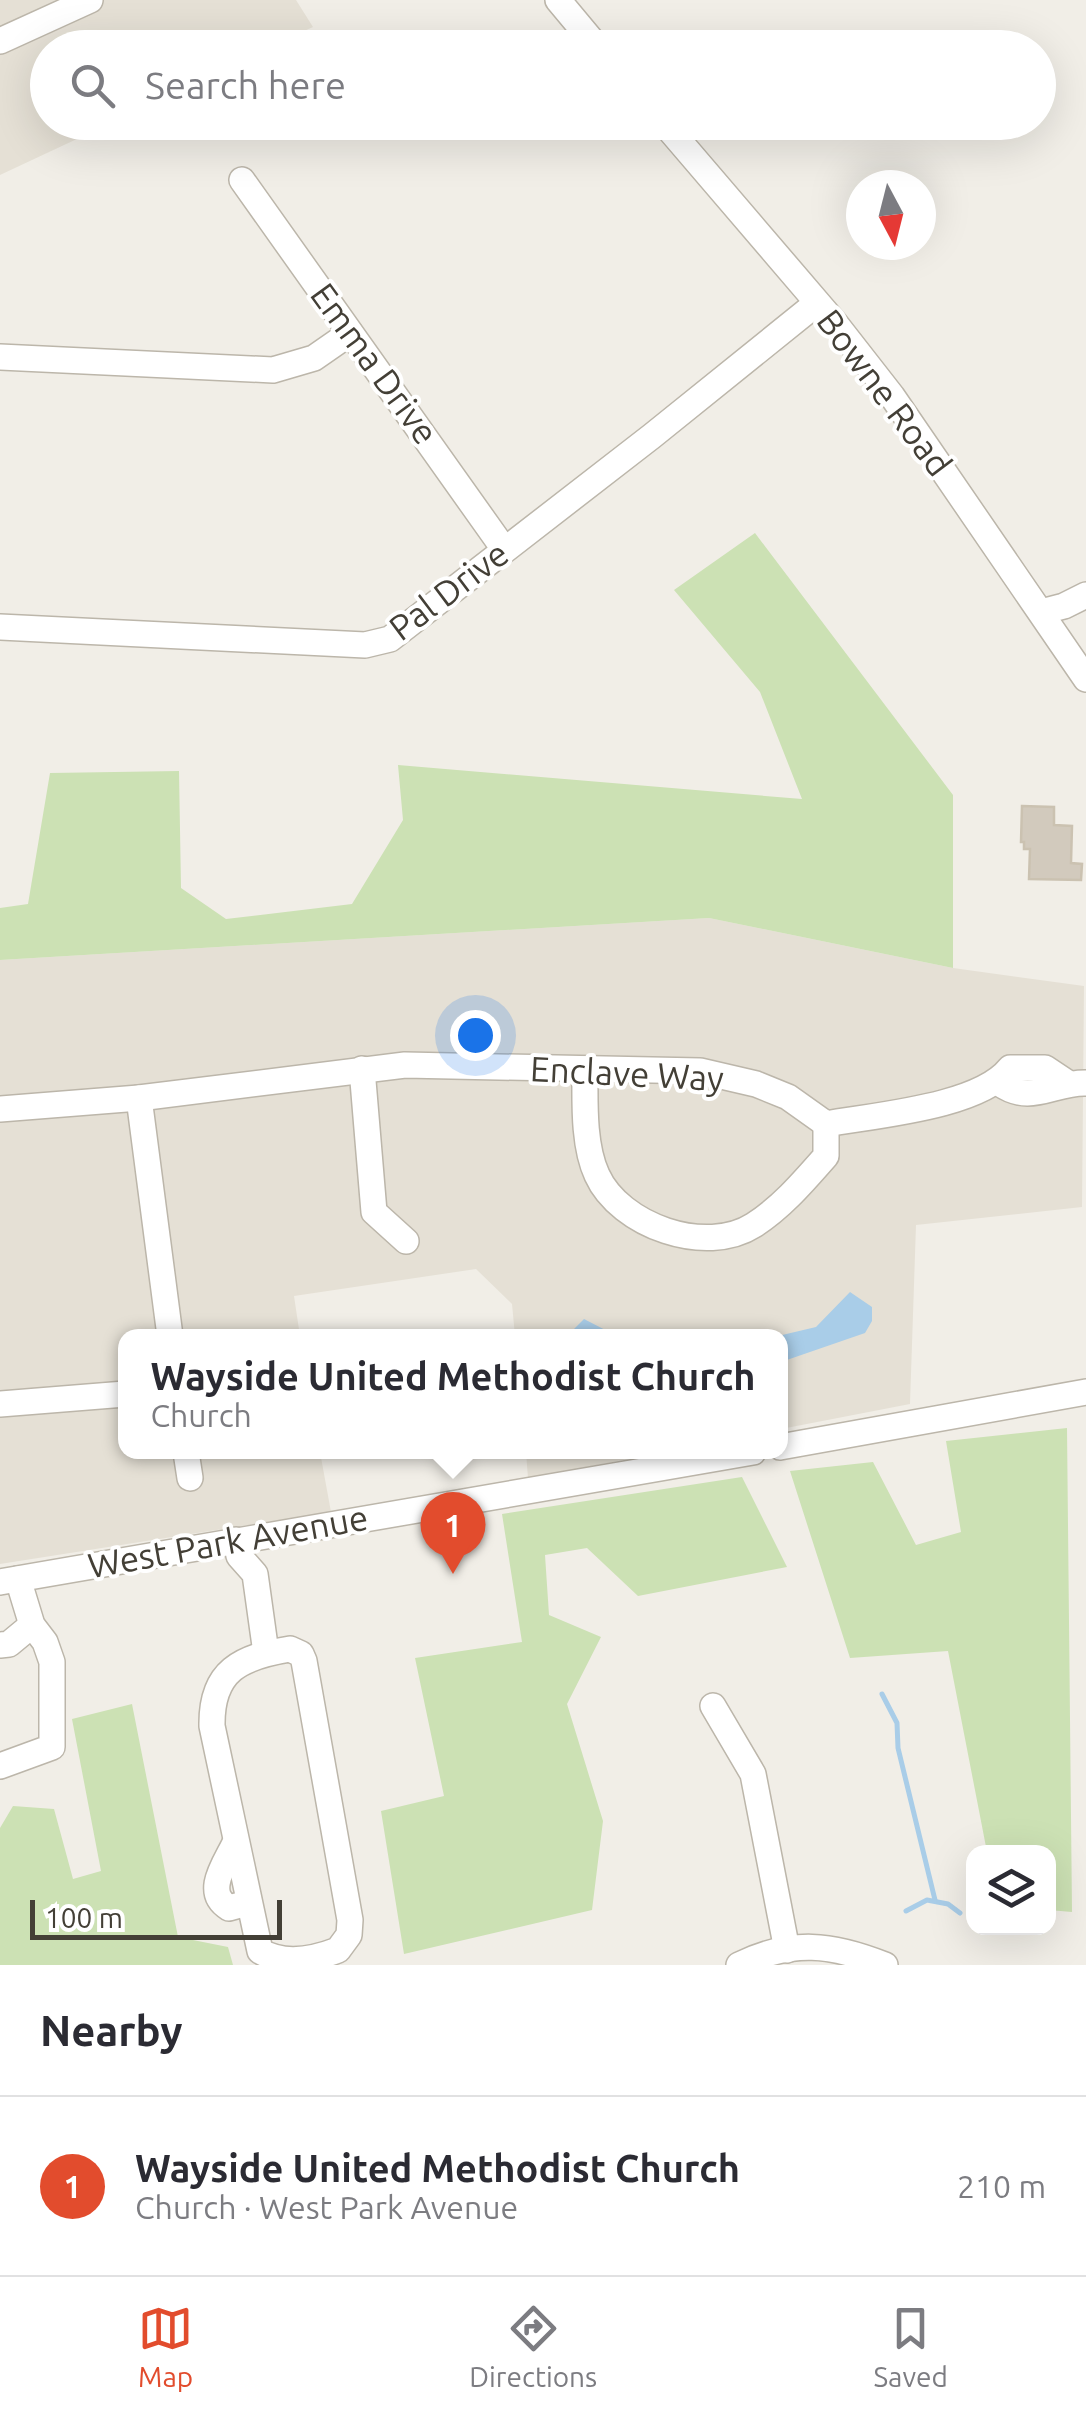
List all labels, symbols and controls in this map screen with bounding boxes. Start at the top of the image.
search box [30,30,1056,140]
icon: search [65,58,120,113]
text: Search here [145,64,346,106]
north arrow [846,170,936,260]
street label: Emma Drive [303,275,446,452]
street label: Bowne Road [809,301,960,483]
street label: Pal Drive [381,533,516,648]
your location [450,1010,501,1061]
street label: Enclave Way [529,1048,725,1098]
popup [118,1329,788,1459]
text: Wayside United Methodist Church [150,1355,756,1397]
text: Church [150,1397,252,1433]
pin: 1 [420,1492,486,1574]
street label: West Park Avenue [85,1497,371,1585]
map controls [966,1845,1056,1935]
button: layers [966,1845,1056,1935]
scale bar [30,1895,282,1940]
text: 100 m [45,1902,123,1933]
text: Nearby [40,2007,183,2054]
text: Wayside United Methodist Church [135,2147,740,2189]
text: 1 [63,2168,82,2204]
text: 210 m [957,2168,1046,2204]
text: Church · West Park Avenue [135,2189,518,2225]
tab: Map [138,2301,193,2392]
tab: Directions [469,2301,597,2392]
tab: Saved [873,2301,948,2392]

